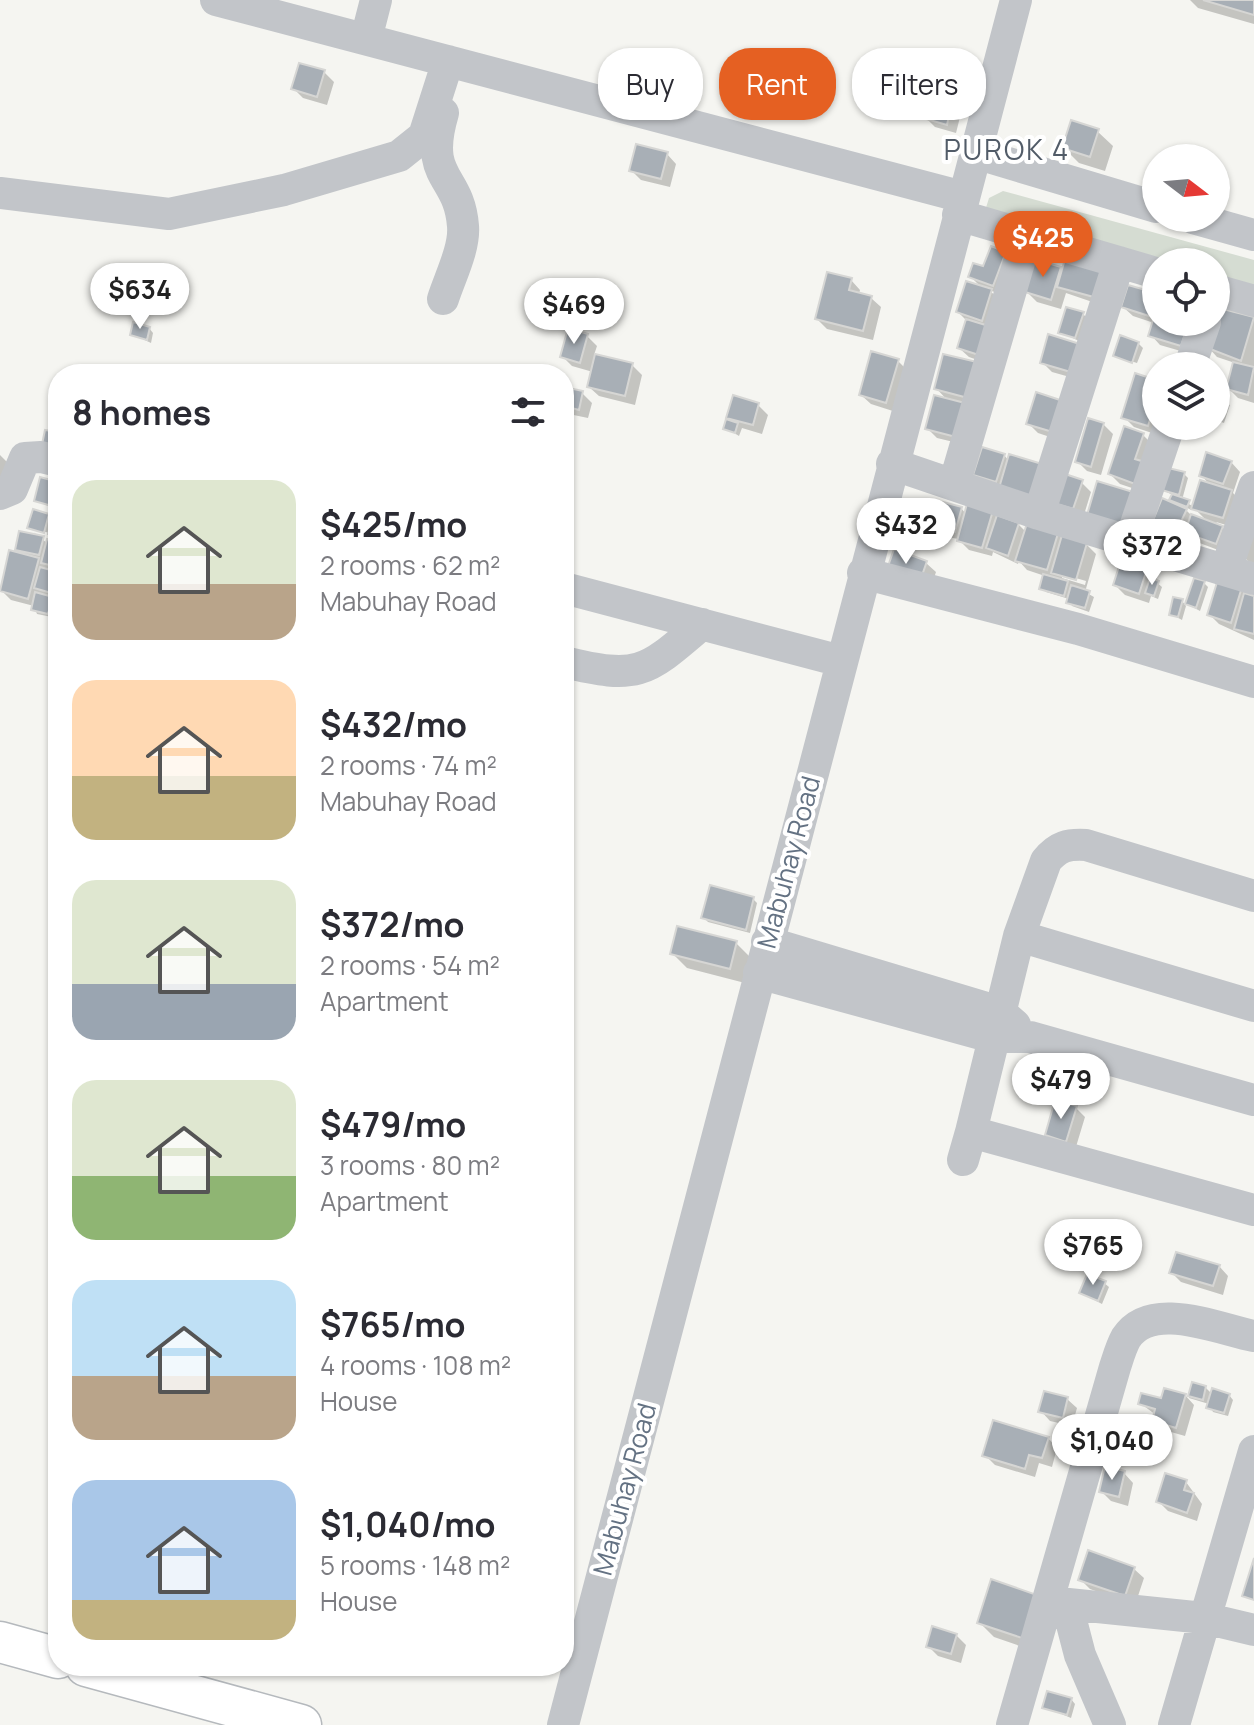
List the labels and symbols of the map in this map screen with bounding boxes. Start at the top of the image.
district label: PUROK 4 [944,130,1070,168]
north arrow [1142,144,1230,232]
pin: $425 [996,211,1090,279]
pin: $634 [93,263,187,331]
pin: $469 [527,278,621,346]
pin: $432 [859,498,953,566]
pin: $372 [1105,519,1199,587]
street label: Mabuhay Road [748,772,828,952]
pin: $479 [1014,1053,1108,1121]
pin: $765 [1046,1219,1140,1287]
street label: Mabuhay Road [584,1399,664,1579]
pin: $1,040 [1047,1414,1177,1482]

